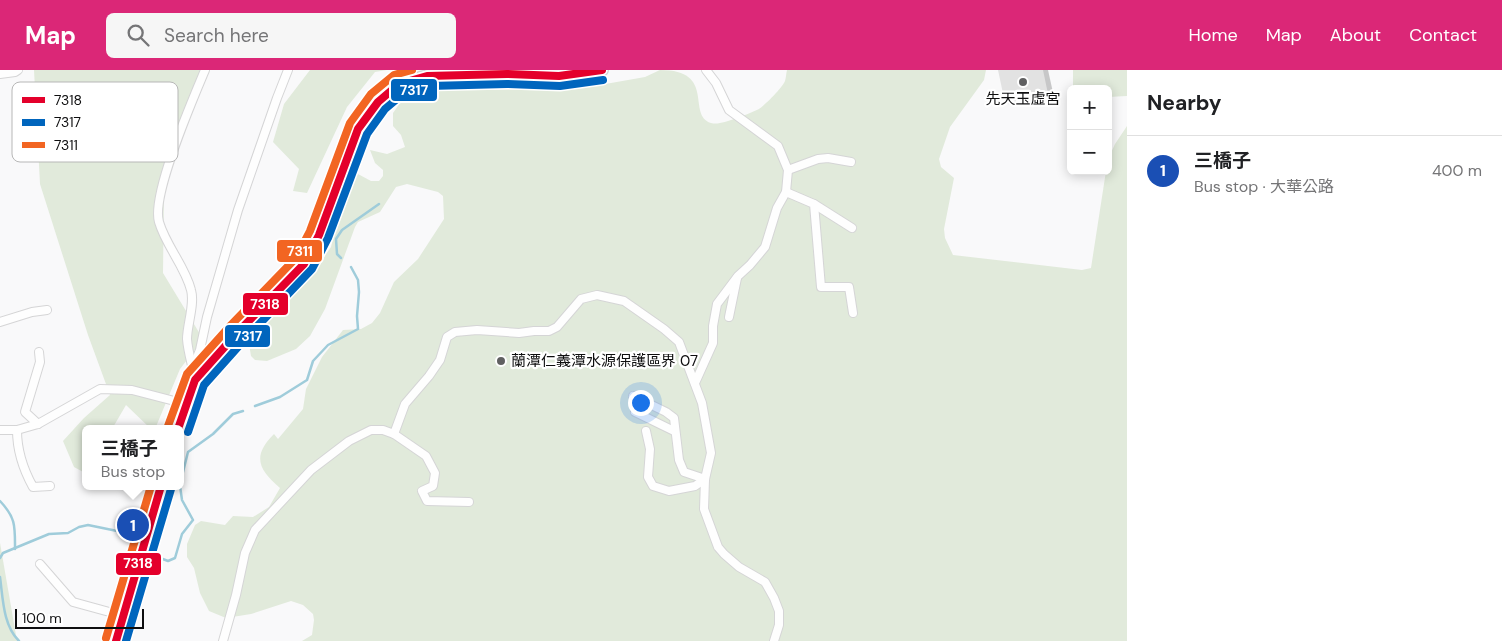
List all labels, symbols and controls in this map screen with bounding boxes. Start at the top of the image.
search box [106,13,456,58]
text: Map [25,20,76,51]
icon: search [124,21,152,49]
text: Search here [164,23,269,48]
text: Home [1188,23,1238,47]
text: Map [1266,23,1302,47]
text: About [1330,23,1381,47]
text: Contact [1409,23,1477,47]
marker: 先天玉虛宮 [1017,76,1029,88]
line badge: 7317 [390,78,438,102]
text: 7317 [400,81,429,99]
legend [12,82,178,162]
map controls [1067,85,1112,175]
button: + [1067,85,1112,130]
place label: 先天玉虛宮 [985,89,1061,109]
text: Nearby [1147,89,1221,117]
text: 7318 [54,91,82,109]
text: 7317 [54,113,81,131]
button: − [1067,130,1112,175]
text: 7311 [54,136,78,154]
text: 三橋子 [1194,148,1251,173]
text: 1 [1160,160,1166,181]
text: 400 m [1432,160,1482,181]
text: Bus stop · 大華公路 [1194,176,1334,197]
line badge: 7311 [276,239,323,263]
text: 7311 [287,242,313,260]
line badge: 7318 [242,292,289,316]
text: 7318 [250,295,280,313]
line badge: 7317 [224,324,271,348]
text: 7317 [234,327,263,345]
place label: 蘭潭仁義潭水源保護區界 07 [511,351,698,371]
marker: 蘭潭仁義潭水源保護區界 07 [495,355,507,367]
your location [628,390,654,416]
popup [82,425,184,490]
text: 三橋子 [101,436,158,461]
text: Bus stop [101,461,165,482]
pin: 1 [117,506,149,544]
line badge: 7318 [115,552,162,576]
text: 7318 [123,554,153,572]
scale bar [15,606,144,629]
text: 100 m [22,609,62,627]

